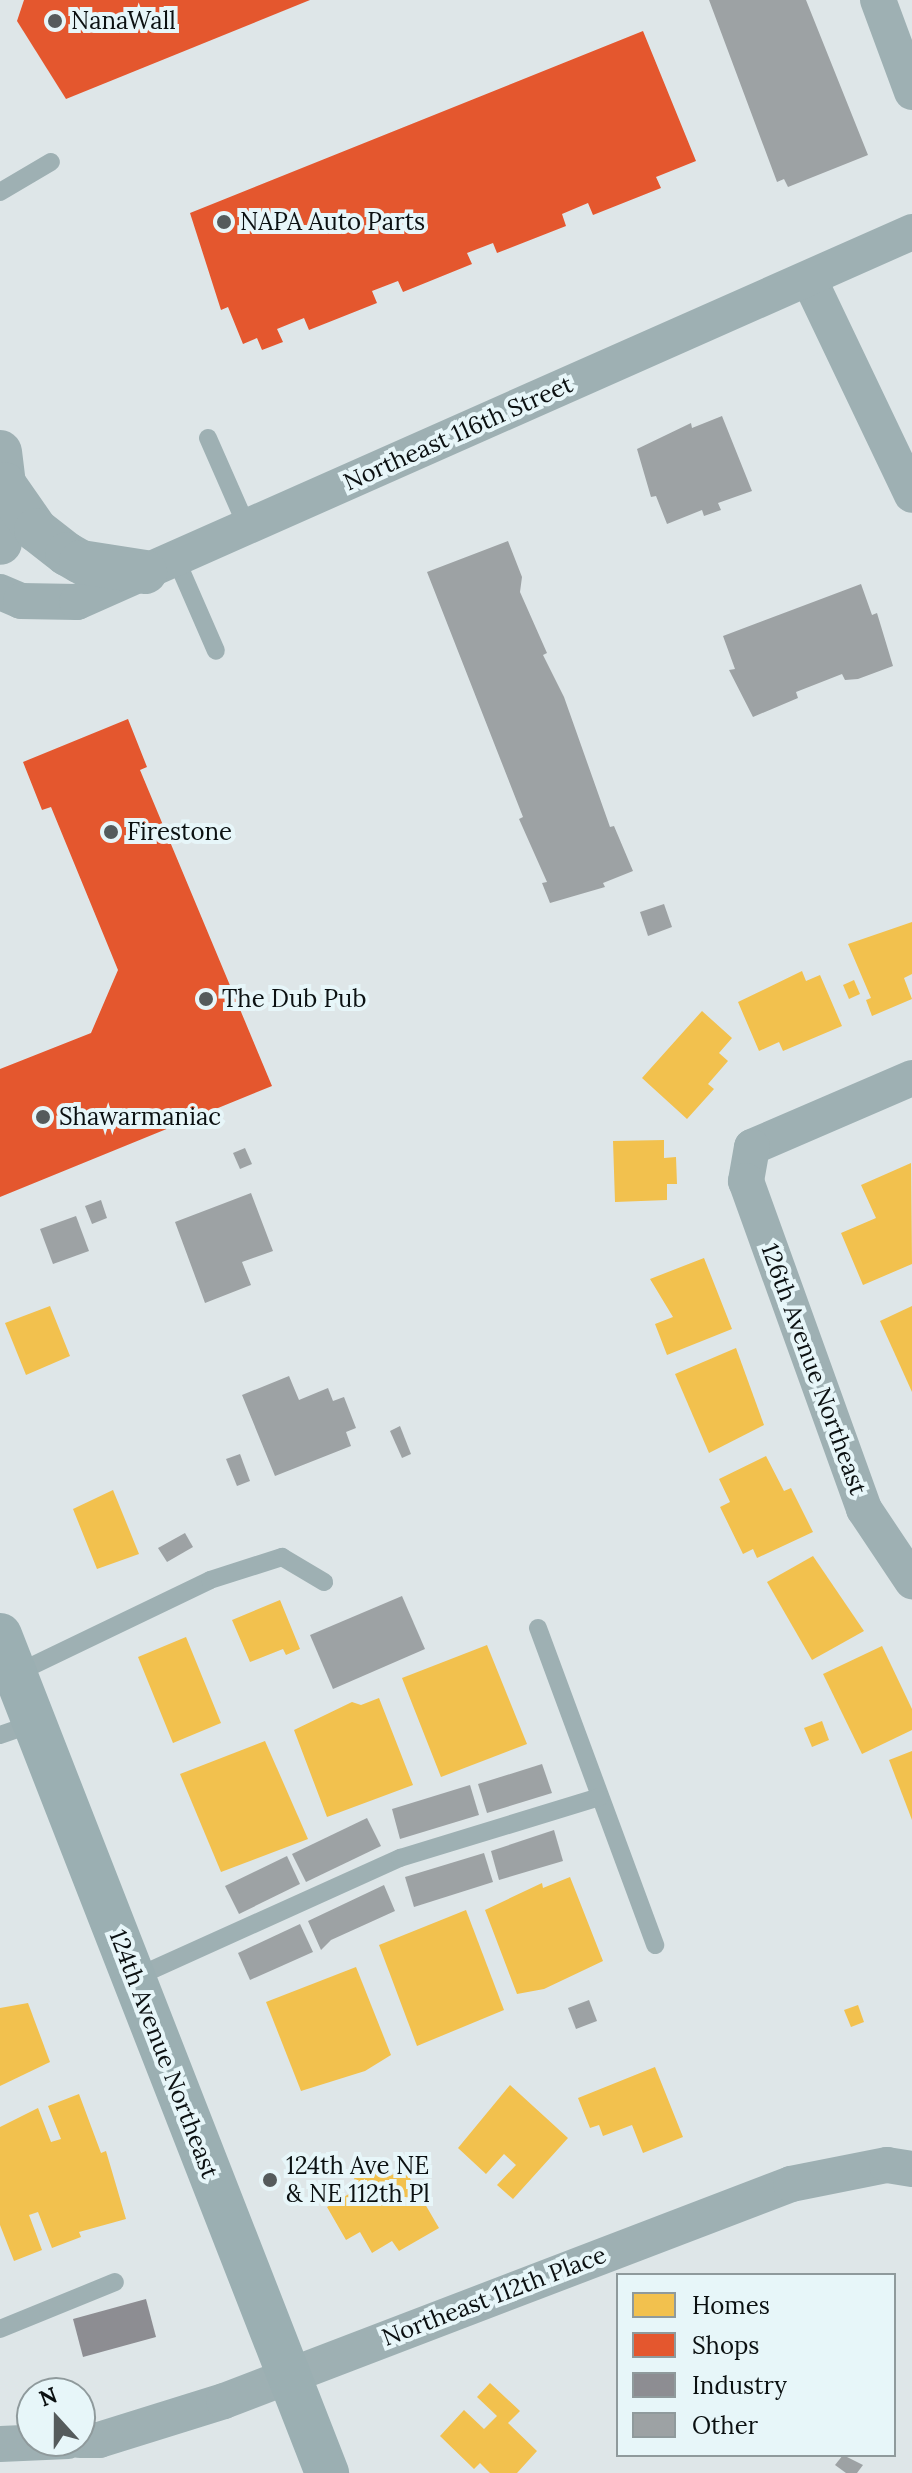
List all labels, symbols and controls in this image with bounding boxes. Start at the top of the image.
place label: NanaWall [71,7,176,35]
marker: NanaWall [46,12,64,30]
place label: NAPA Auto Parts [240,208,425,236]
marker: NAPA Auto Parts [215,213,233,231]
street label: Northeast 116th Street [339,369,577,497]
place label: Firestone [127,818,232,846]
marker: Firestone [102,823,120,841]
place label: The Dub Pub [222,985,366,1013]
marker: The Dub Pub [197,990,215,1008]
place label: Shawarmaniac [59,1103,221,1131]
marker: Shawarmaniac [34,1108,52,1126]
street label: 126th Avenue Northeast [755,1239,873,1499]
street label: 124th Avenue Northeast [103,1926,225,2182]
place label: 124th Ave NE & NE 112th Pl [286,2152,430,2208]
marker: 124th Ave NE & NE 112th Pl [261,2171,279,2189]
street label: Northeast 112th Place [378,2240,610,2352]
legend [616,2273,896,2457]
text: Homes [692,2290,770,2321]
text: Shops [692,2330,759,2361]
text: Industry [692,2370,787,2401]
north arrow [16,2377,96,2457]
text: N [35,2380,61,2413]
text: Other [692,2410,758,2441]

